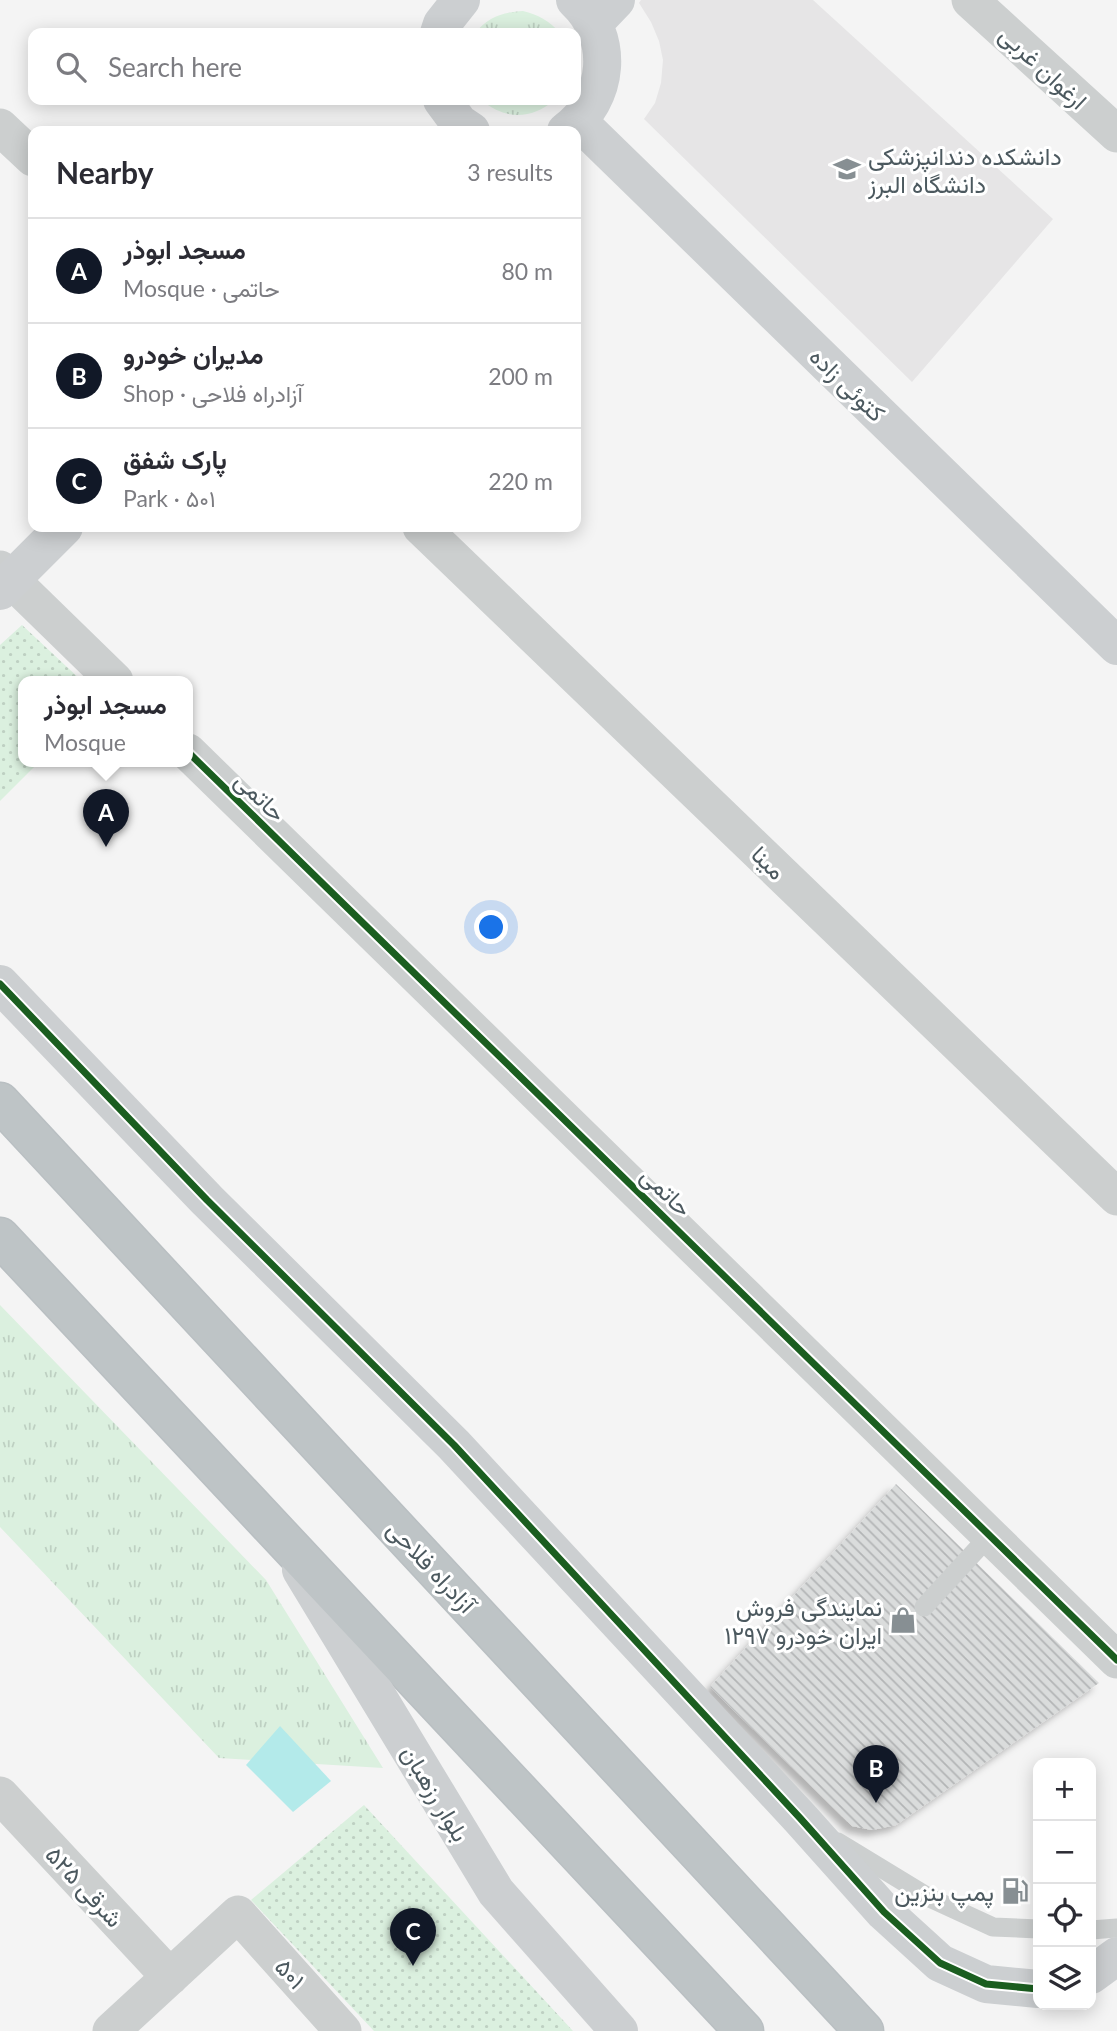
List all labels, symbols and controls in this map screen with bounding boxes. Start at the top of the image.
street label: ارغوان غربی [993,19,1094,116]
search box [28,28,581,105]
icon: search [52,48,90,86]
text: Search here [108,51,242,83]
place label: دانشکده دندانپزشکی دانشگاه البرز [867,141,1062,200]
text: Nearby [56,154,154,190]
school or university icon: دانشکده دندانپزشکی دانشگاه البرز [832,154,862,184]
text: 3 results [467,158,553,186]
text: مسجد ابوذر [123,233,246,265]
text: A [71,257,87,285]
text: 80 m [502,257,553,285]
text: Mosque · حاتمی [123,274,280,302]
text: مدیران خودرو [123,338,264,370]
street label: کتوئی زاده [803,341,892,428]
text: B [71,362,87,390]
text: 200 m [488,362,553,390]
text: Shop · آزادراه فلاحی [123,379,303,407]
text: پارک شفق [123,443,227,475]
text: C [71,467,87,495]
text: 220 m [488,467,553,495]
text: Park · ۵۰۱ [123,484,216,512]
popup [18,676,193,767]
text: مسجد ابوذر [44,688,167,720]
text: Mosque [44,728,126,756]
street label: حاتمی [229,765,292,828]
pin: A [83,789,129,847]
street label: مینا [745,839,792,886]
your location [474,910,508,944]
street label: حاتمی [635,1160,698,1223]
street label: آزادراه فلاحی [380,1514,484,1621]
place label: نمایندگی فروش ایران خودرو ۱۲۹۷ [724,1592,882,1651]
shop icon: نمایندگی فروش ایران خودرو ۱۲۹۷ [888,1605,918,1635]
street label: بلوار رزهبان [394,1740,476,1847]
pin: B [853,1745,899,1803]
map controls [1033,1758,1096,2010]
button: + [1033,1758,1096,1821]
button: − [1033,1821,1096,1884]
street label: ۵۲۵ شرقی [39,1839,130,1934]
fuel station icon: پمپ بنزین [1000,1876,1030,1906]
place label: پمپ بنزین [894,1877,994,1909]
button: locate [1033,1884,1096,1947]
pin: C [390,1908,436,1966]
button: layers [1033,1947,1096,2010]
street label: ۵۰۱ [270,1952,312,1994]

